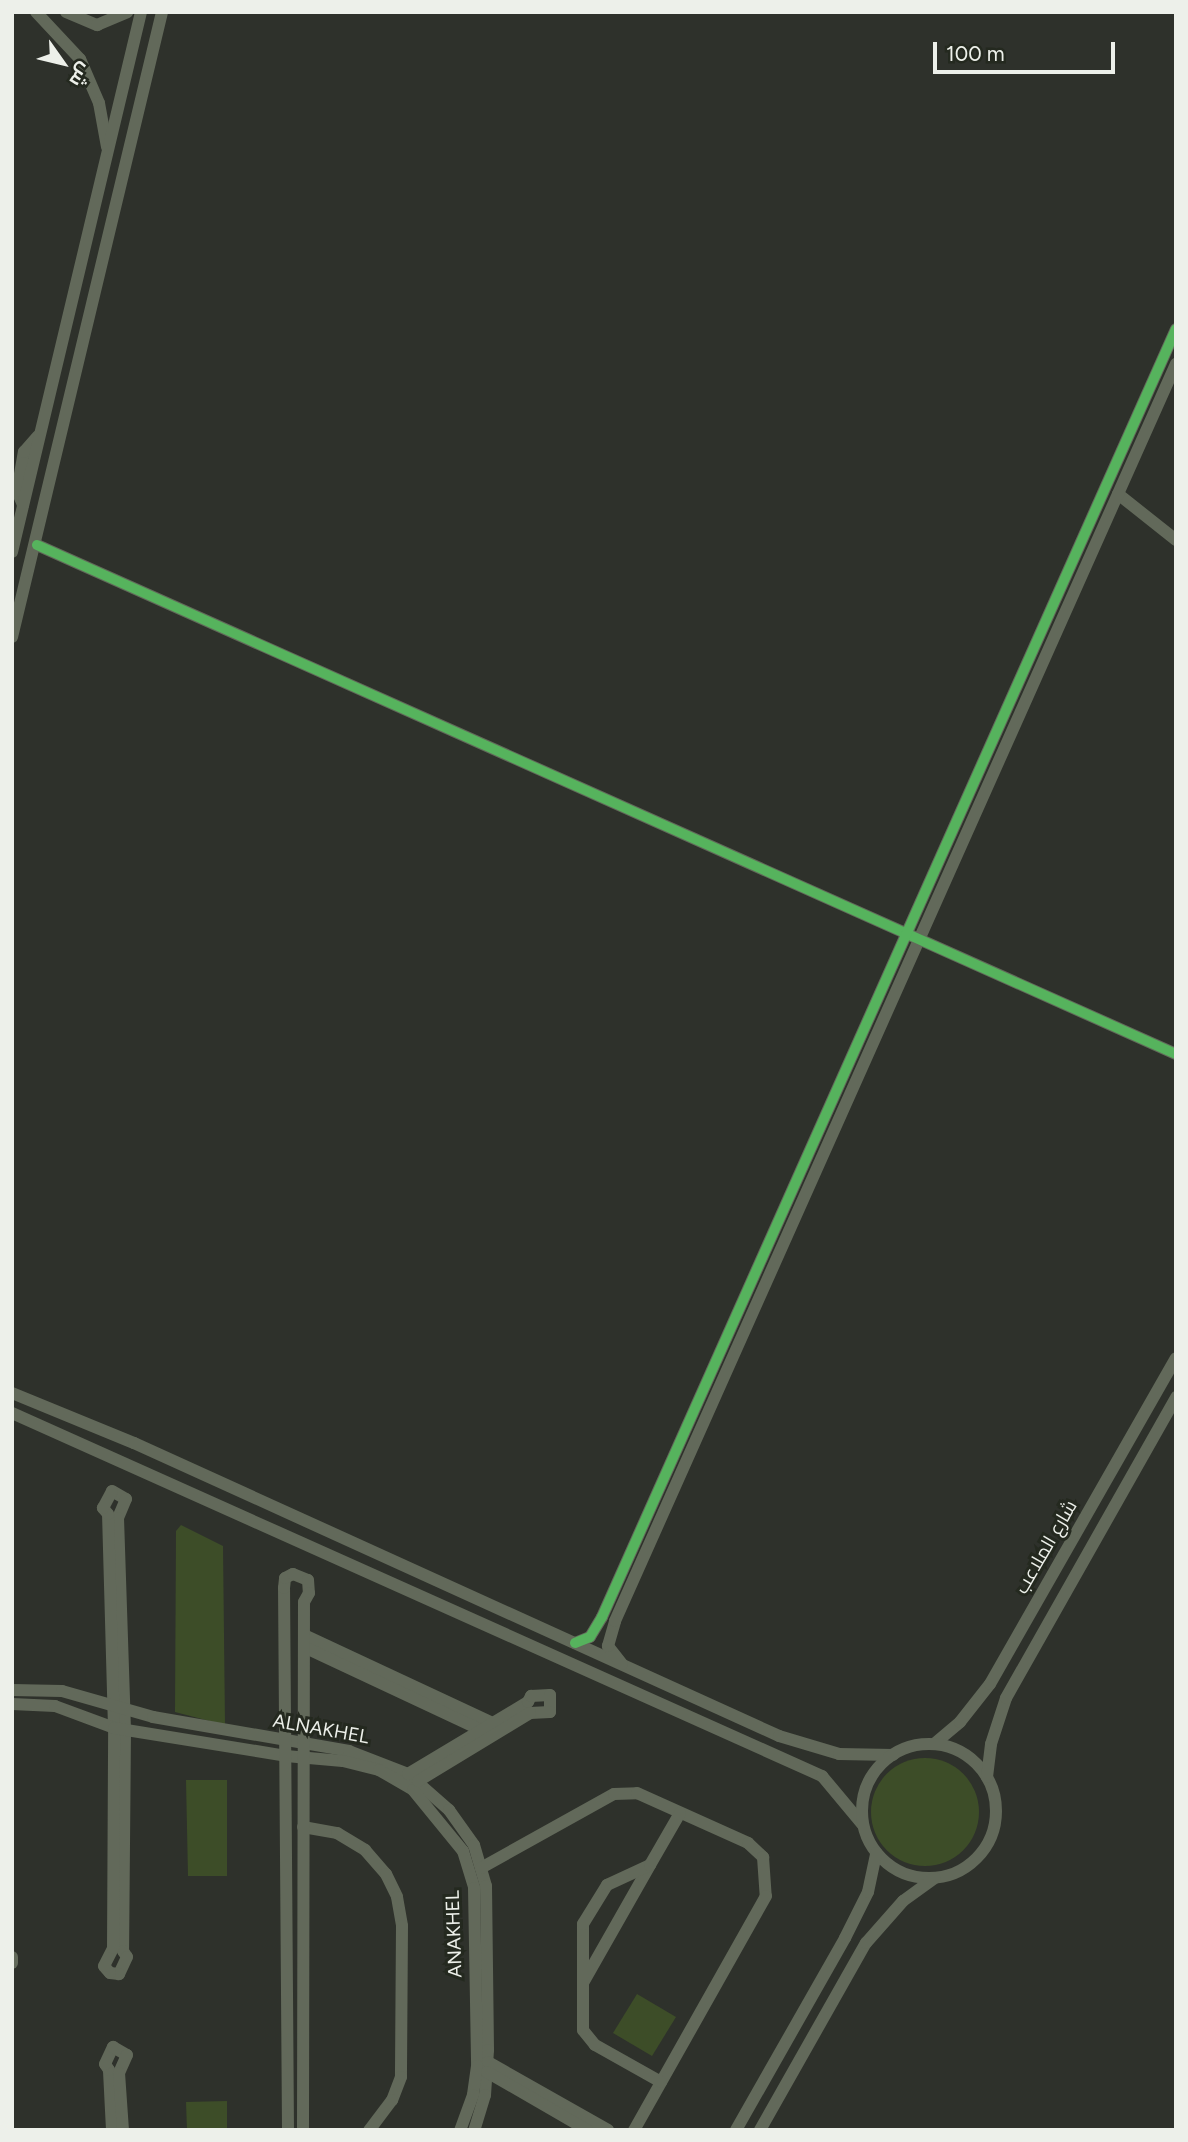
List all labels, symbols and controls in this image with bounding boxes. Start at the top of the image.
north arrow [28,28,98,98]
scale bar [936,28,1118,72]
text: 100 m [946,41,1005,66]
text: ش [64,58,97,92]
street label: شارع الملاعب [1010,1496,1082,1598]
street label: ALNAKHEL [271,1709,371,1749]
street label: ANAKHEL [441,1890,467,1978]

